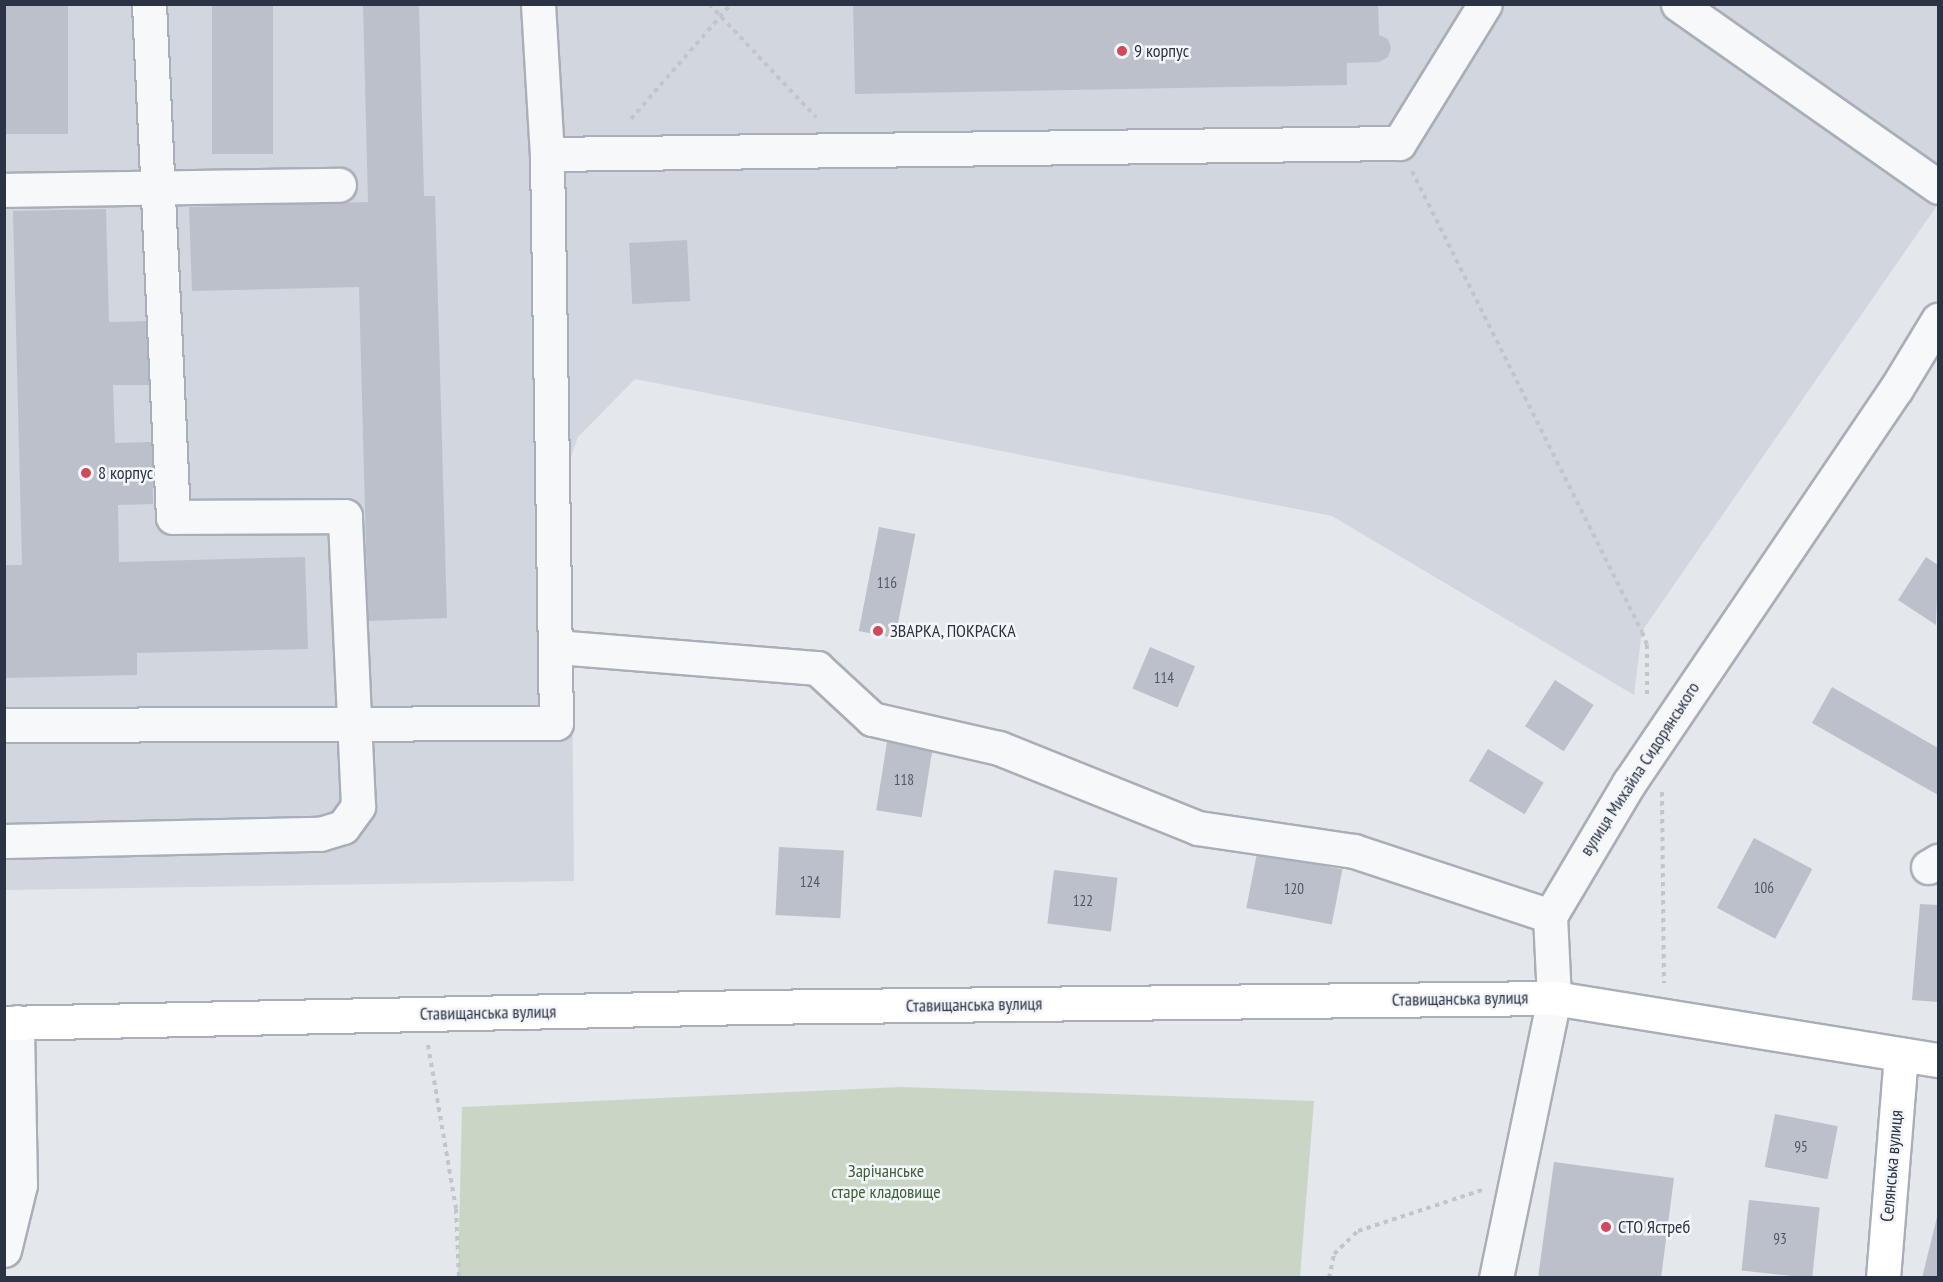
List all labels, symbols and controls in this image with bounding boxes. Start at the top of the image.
place label: 9 корпус [1134,40,1189,62]
marker: 9 корпус [1115,44,1129,58]
place label: 8 корпус [98,462,153,484]
marker: 8 корпус [79,466,93,480]
house number: 116 [877,574,897,592]
place label: ЗВАРКА, ПОКРАСКА [890,620,1017,642]
marker: ЗВАРКА, ПОКРАСКА [871,624,885,638]
house number: 114 [1154,669,1174,687]
street label: вулиця Михайла Сидорянського [1576,678,1704,860]
house number: 118 [894,771,914,789]
house number: 124 [800,873,820,891]
house number: 106 [1754,879,1774,897]
house number: 120 [1284,880,1304,898]
house number: 122 [1073,892,1093,910]
street label: Ставищанська вулиця [1392,987,1528,1011]
street label: Ставищанська вулиця [906,993,1042,1017]
street label: Ставищанська вулиця [420,1001,556,1025]
street label: Селянська вулиця [1876,1109,1908,1223]
house number: 95 [1794,1138,1808,1156]
park label: Зарічанське старе кладовище [831,1161,941,1204]
place label: СТО Ястреб [1618,1216,1690,1238]
marker: СТО Ястреб [1599,1220,1613,1234]
house number: 93 [1773,1230,1787,1248]

